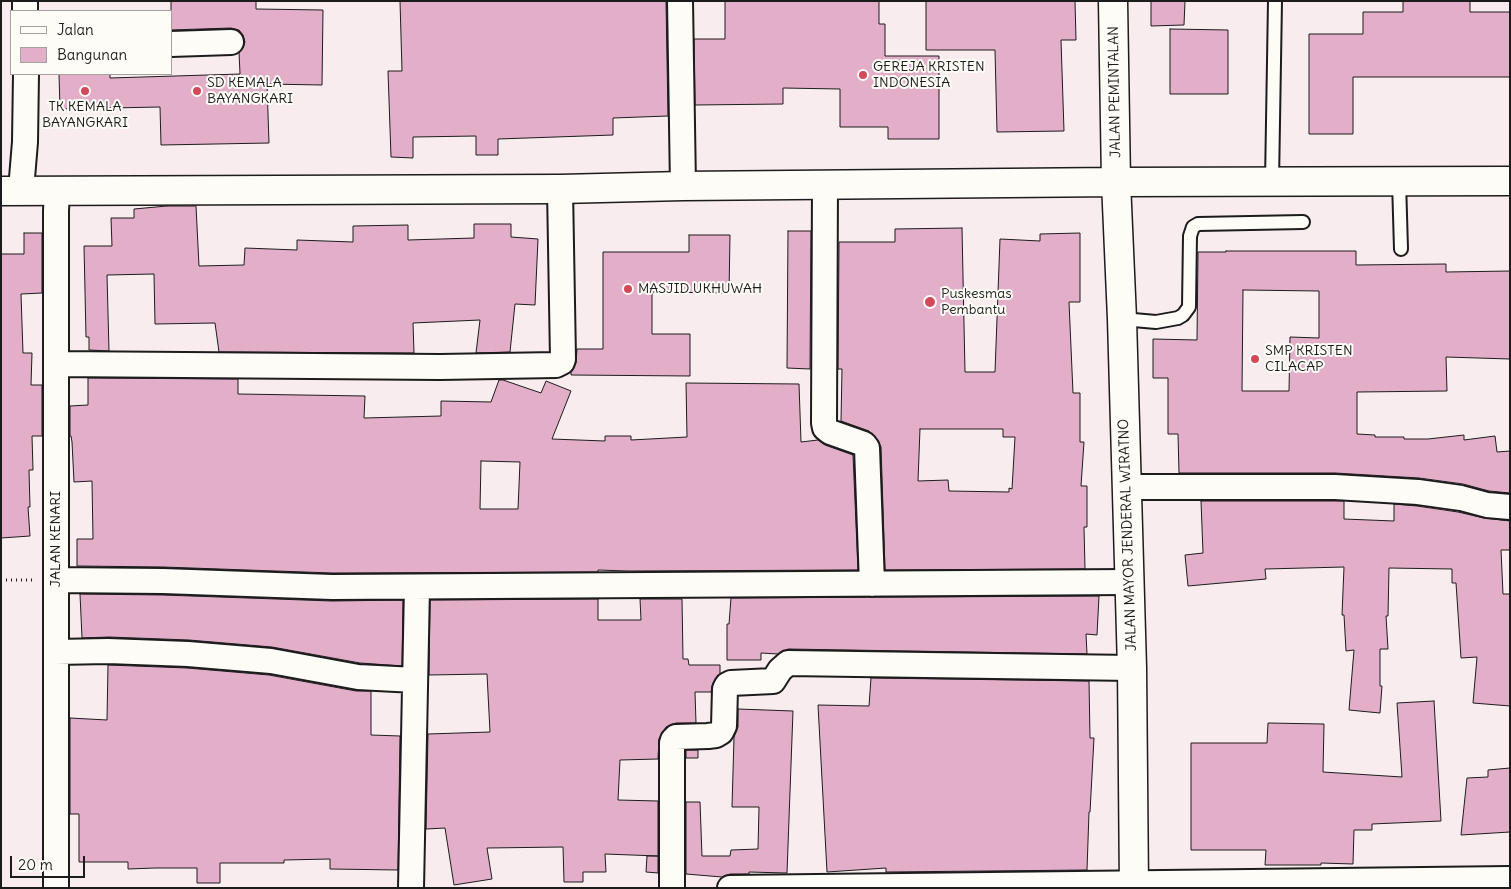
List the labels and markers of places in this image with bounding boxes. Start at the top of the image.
place label: GEREJA KRISTEN INDONESIA [873,59,985,92]
marker: GEREJA KRISTEN INDONESIA [857,69,869,81]
place label: SD KEMALA BAYANGKARI [207,75,293,108]
marker: TK KEMALA BAYANGKARI [79,85,91,97]
marker: SD KEMALA BAYANGKARI [191,85,203,97]
place label: TK KEMALA BAYANGKARI [42,99,128,132]
place label: MASJID UKHUWAH [638,281,762,297]
marker: MASJID UKHUWAH [622,283,634,295]
place label: Puskesmas Pembantu [941,286,1012,318]
marker: Puskesmas Pembantu [923,295,937,309]
place label: SMP KRISTEN CILACAP [1265,343,1353,376]
marker: SMP KRISTEN CILACAP [1249,353,1261,365]

